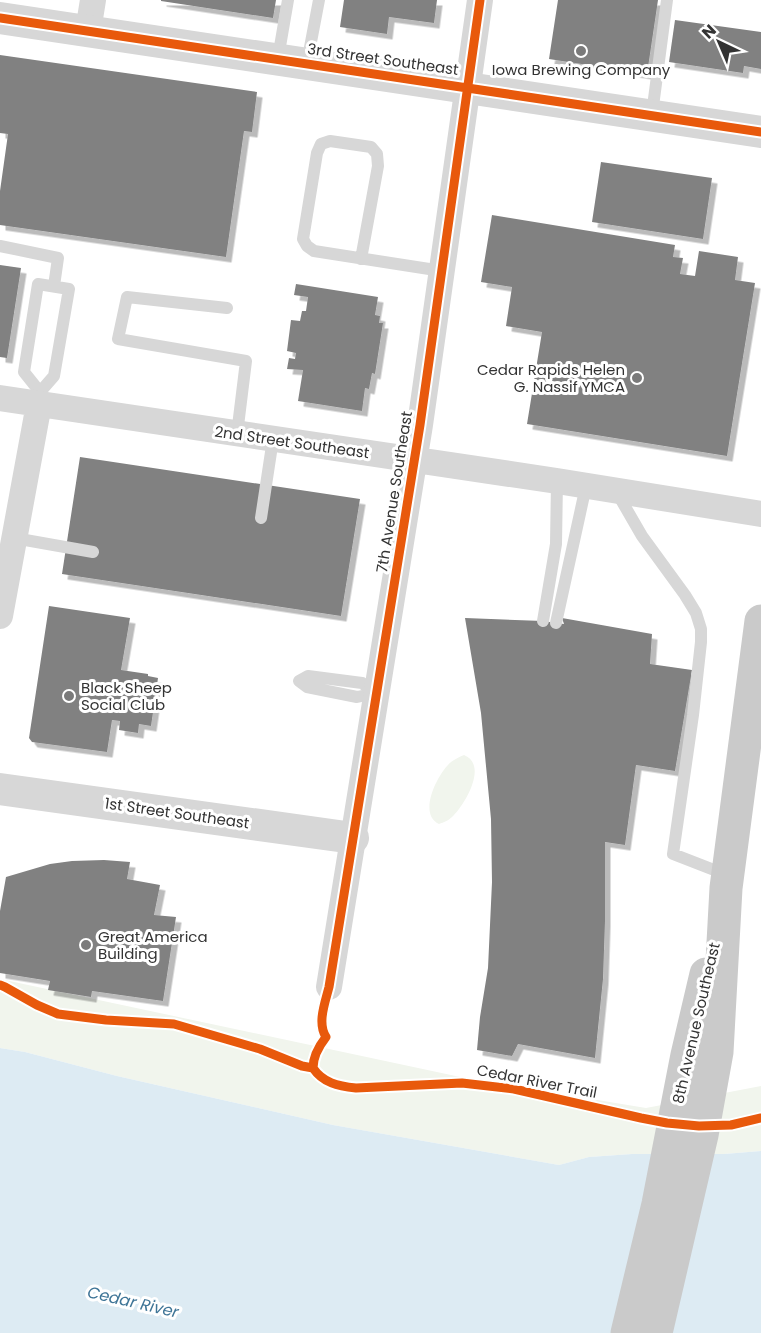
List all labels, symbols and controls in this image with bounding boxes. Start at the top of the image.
north arrow [689,12,749,72]
text: N [697,19,721,44]
street label: 3rd Street Southeast [306,38,460,80]
marker: Iowa Brewing Company [574,44,588,58]
place label: Iowa Brewing Company [492,59,671,80]
place label: Cedar Rapids Helen G. Nassif YMCA [477,359,625,397]
marker: Cedar Rapids Helen G. Nassif YMCA [630,371,644,385]
street label: 7th Avenue Southeast [371,410,417,574]
street label: 2nd Street Southeast [213,421,371,463]
place label: Black Sheep Social Club [81,677,172,715]
marker: Black Sheep Social Club [62,689,76,703]
street label: 1st Street Southeast [103,792,251,834]
place label: Great America Building [98,926,208,964]
marker: Great America Building [79,938,93,952]
street label: 8th Avenue Southeast [667,940,725,1106]
street label: Cedar River Trail [475,1059,599,1103]
water label: Cedar River [85,1280,182,1324]

